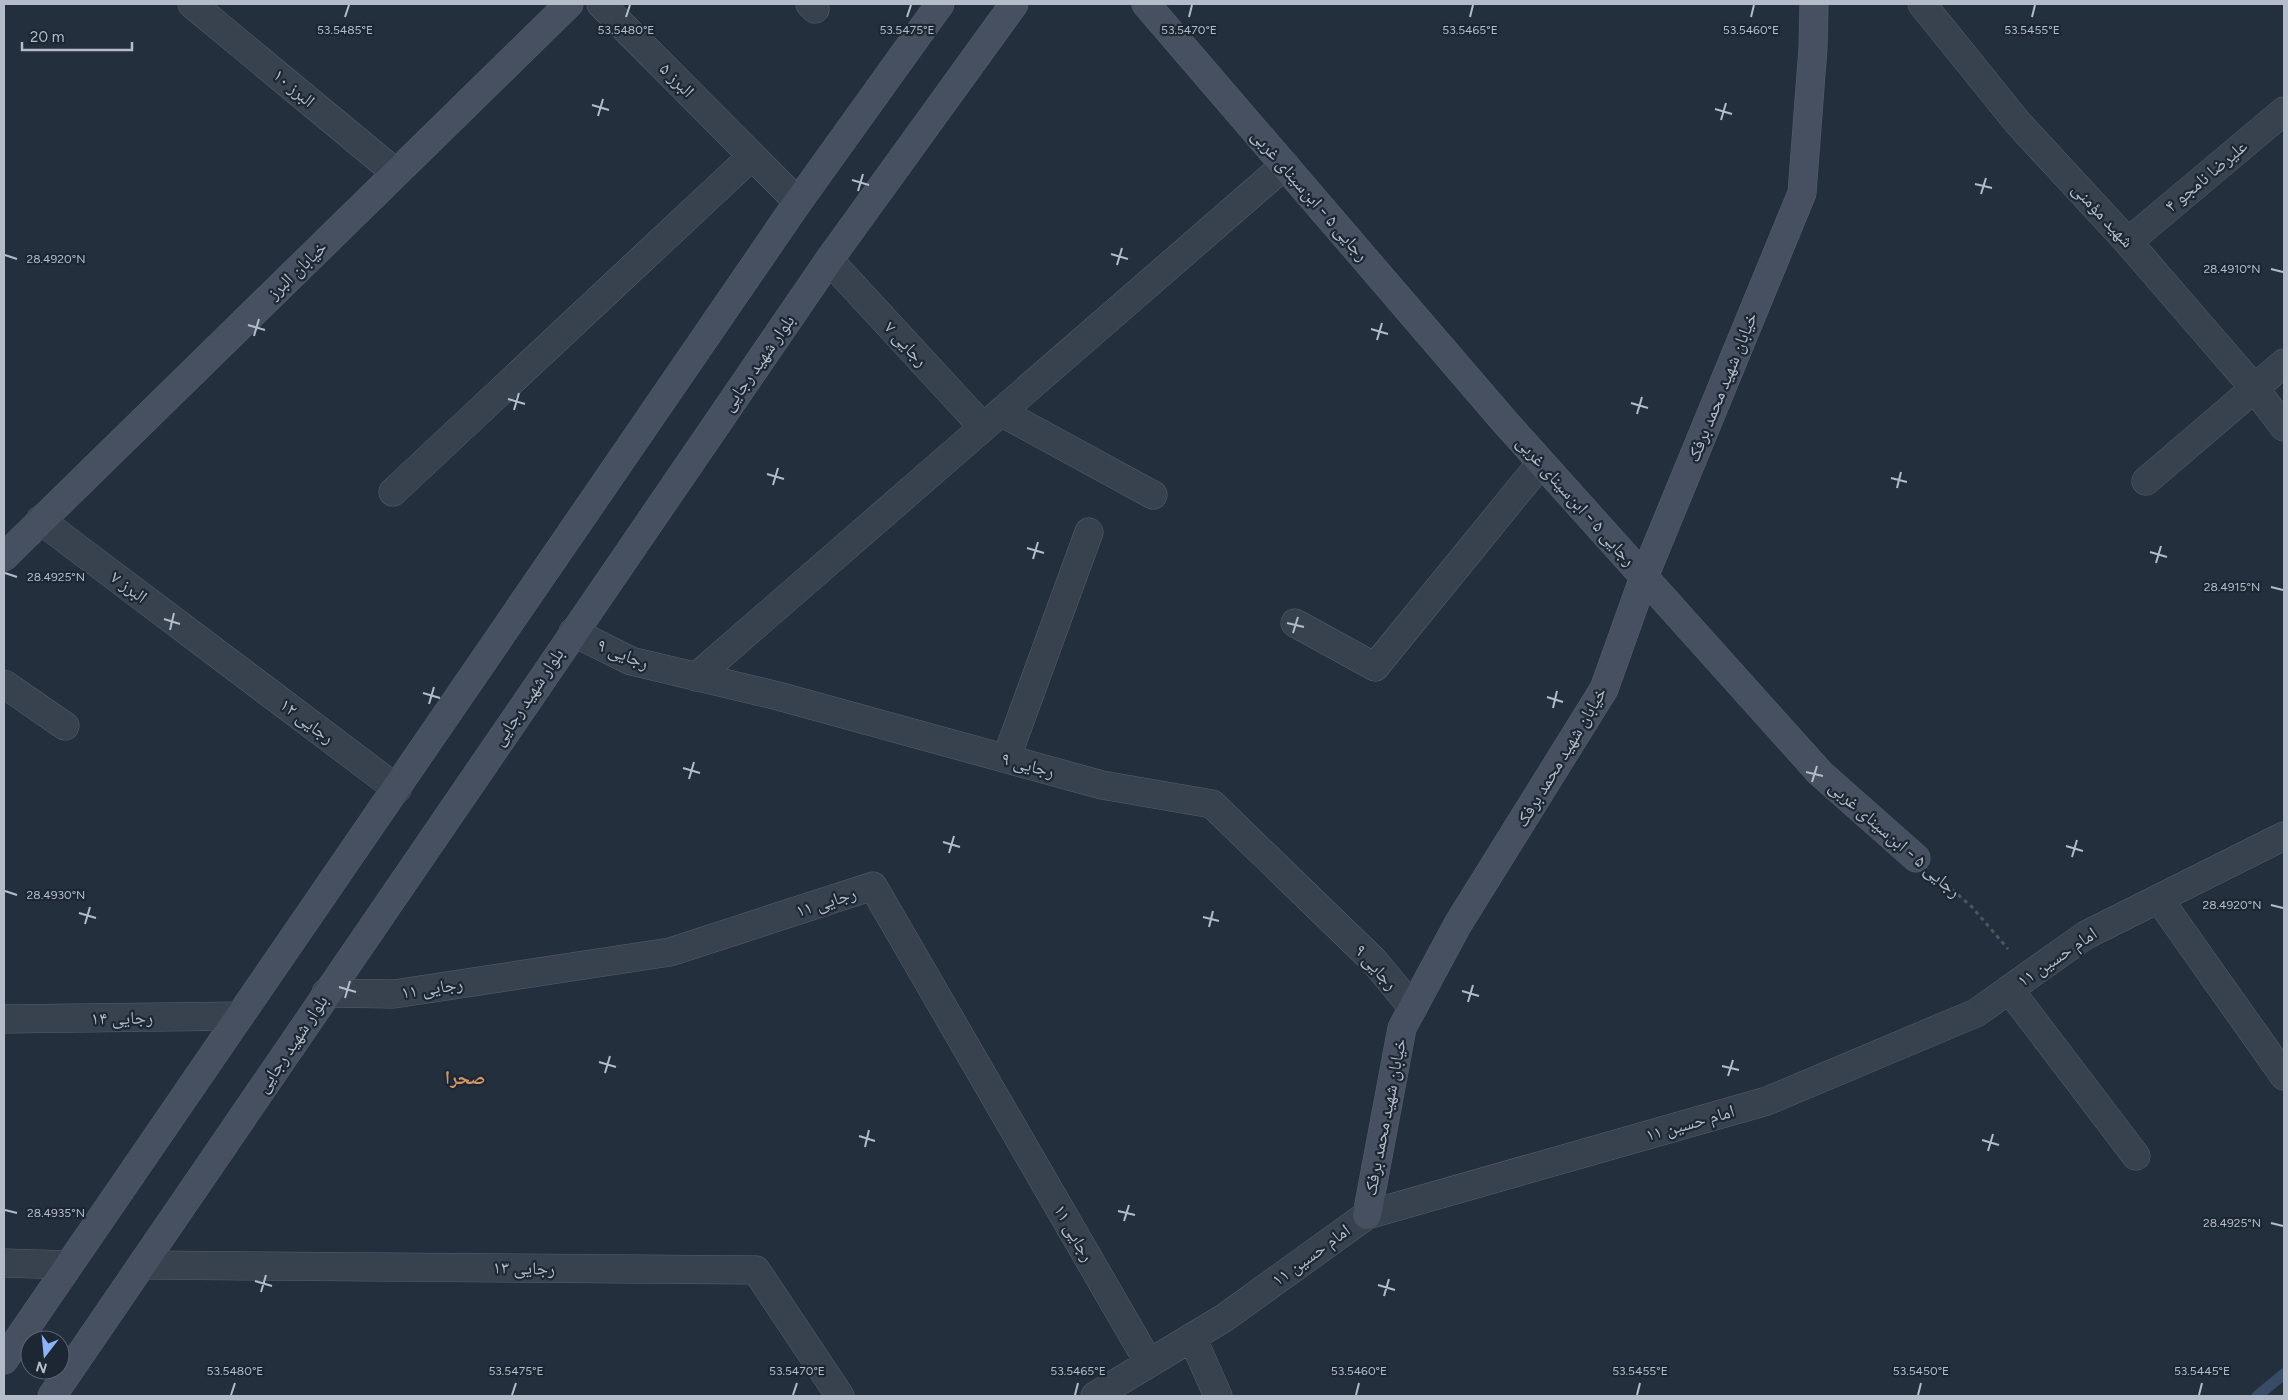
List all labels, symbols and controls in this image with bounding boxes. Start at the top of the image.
scale bar [22,20,132,52]
text: 53.5485°E [317,23,373,37]
text: 53.5480°E [598,23,654,37]
text: 53.5475°E [879,23,935,37]
text: 53.5470°E [1161,23,1217,37]
text: 53.5465°E [1442,23,1498,37]
text: 53.5460°E [1723,23,1779,37]
text: 53.5455°E [2004,23,2060,37]
text: 20 m [30,28,64,46]
street label: البرز ۵ [655,58,699,102]
street label: البرز ۱۰ [268,64,320,112]
street label: رجایی ۵ - ابن‌سینای غربی [1247,125,1373,265]
street label: علیرضا نامجو ۴ [2160,135,2252,217]
street label: شهید مؤمنی [2067,178,2139,252]
street label: خیابان البرز [262,236,331,305]
text: 28.4920°N [27,252,85,266]
text: 28.4910°N [2203,262,2261,276]
street label: خیابان شهید محمد برفک [1682,309,1762,465]
street label: بلوار شهید رجایی [717,310,799,416]
street label: رجایی ۷ [880,317,933,371]
street label: رجایی ۵ - ابن‌سینای غربی [1512,431,1640,571]
street label: البرز ۷ [106,566,152,608]
text: 28.4925°N [27,570,85,584]
text: 28.4915°N [2204,580,2260,594]
street label: رجایی ۹ [594,634,652,674]
street label: بلوار شهید رجایی [487,644,569,750]
street label: خیابان شهید محمد برفک [1510,683,1612,831]
street label: رجایی ۱۲ [276,694,338,749]
street label: رجایی ۹ [999,747,1057,783]
street label: رجایی ۵ - ابن‌سینای غربی [1825,776,1965,902]
street label: رجایی ۱۱ [793,882,859,922]
text: 28.4930°N [27,888,85,902]
text: 28.4920°N [2203,898,2261,912]
street label: امام حسین ۱۱ [2013,922,2102,992]
street label: رجایی ۹ [1350,940,1402,994]
street label: رجایی ۱۱ [400,972,464,1004]
street label: بلوار شهید رجایی [251,991,333,1097]
street label: رجایی ۱۴ [91,1006,153,1030]
street label: خیابان شهید محمد برفک [1359,1037,1411,1197]
district label: صحرا [445,1066,485,1089]
street label: امام حسین ۱۱ [1643,1100,1737,1147]
street label: رجایی ۱۱ [1049,1201,1099,1265]
text: 28.4935°N [27,1206,85,1220]
text: 28.4925°N [2203,1216,2261,1230]
street label: امام حسین ۱۱ [1268,1219,1355,1292]
street label: رجایی ۱۳ [493,1256,555,1280]
north arrow [20,1330,70,1380]
text: N [34,1357,49,1377]
text: 53.5480°E [207,1364,263,1378]
text: 53.5475°E [488,1364,544,1378]
text: 53.5470°E [769,1364,825,1378]
text: 53.5465°E [1050,1364,1106,1378]
text: 53.5460°E [1331,1364,1387,1378]
text: 53.5455°E [1612,1364,1668,1378]
text: 53.5450°E [1893,1364,1949,1378]
text: 53.5445°E [2174,1364,2230,1378]

